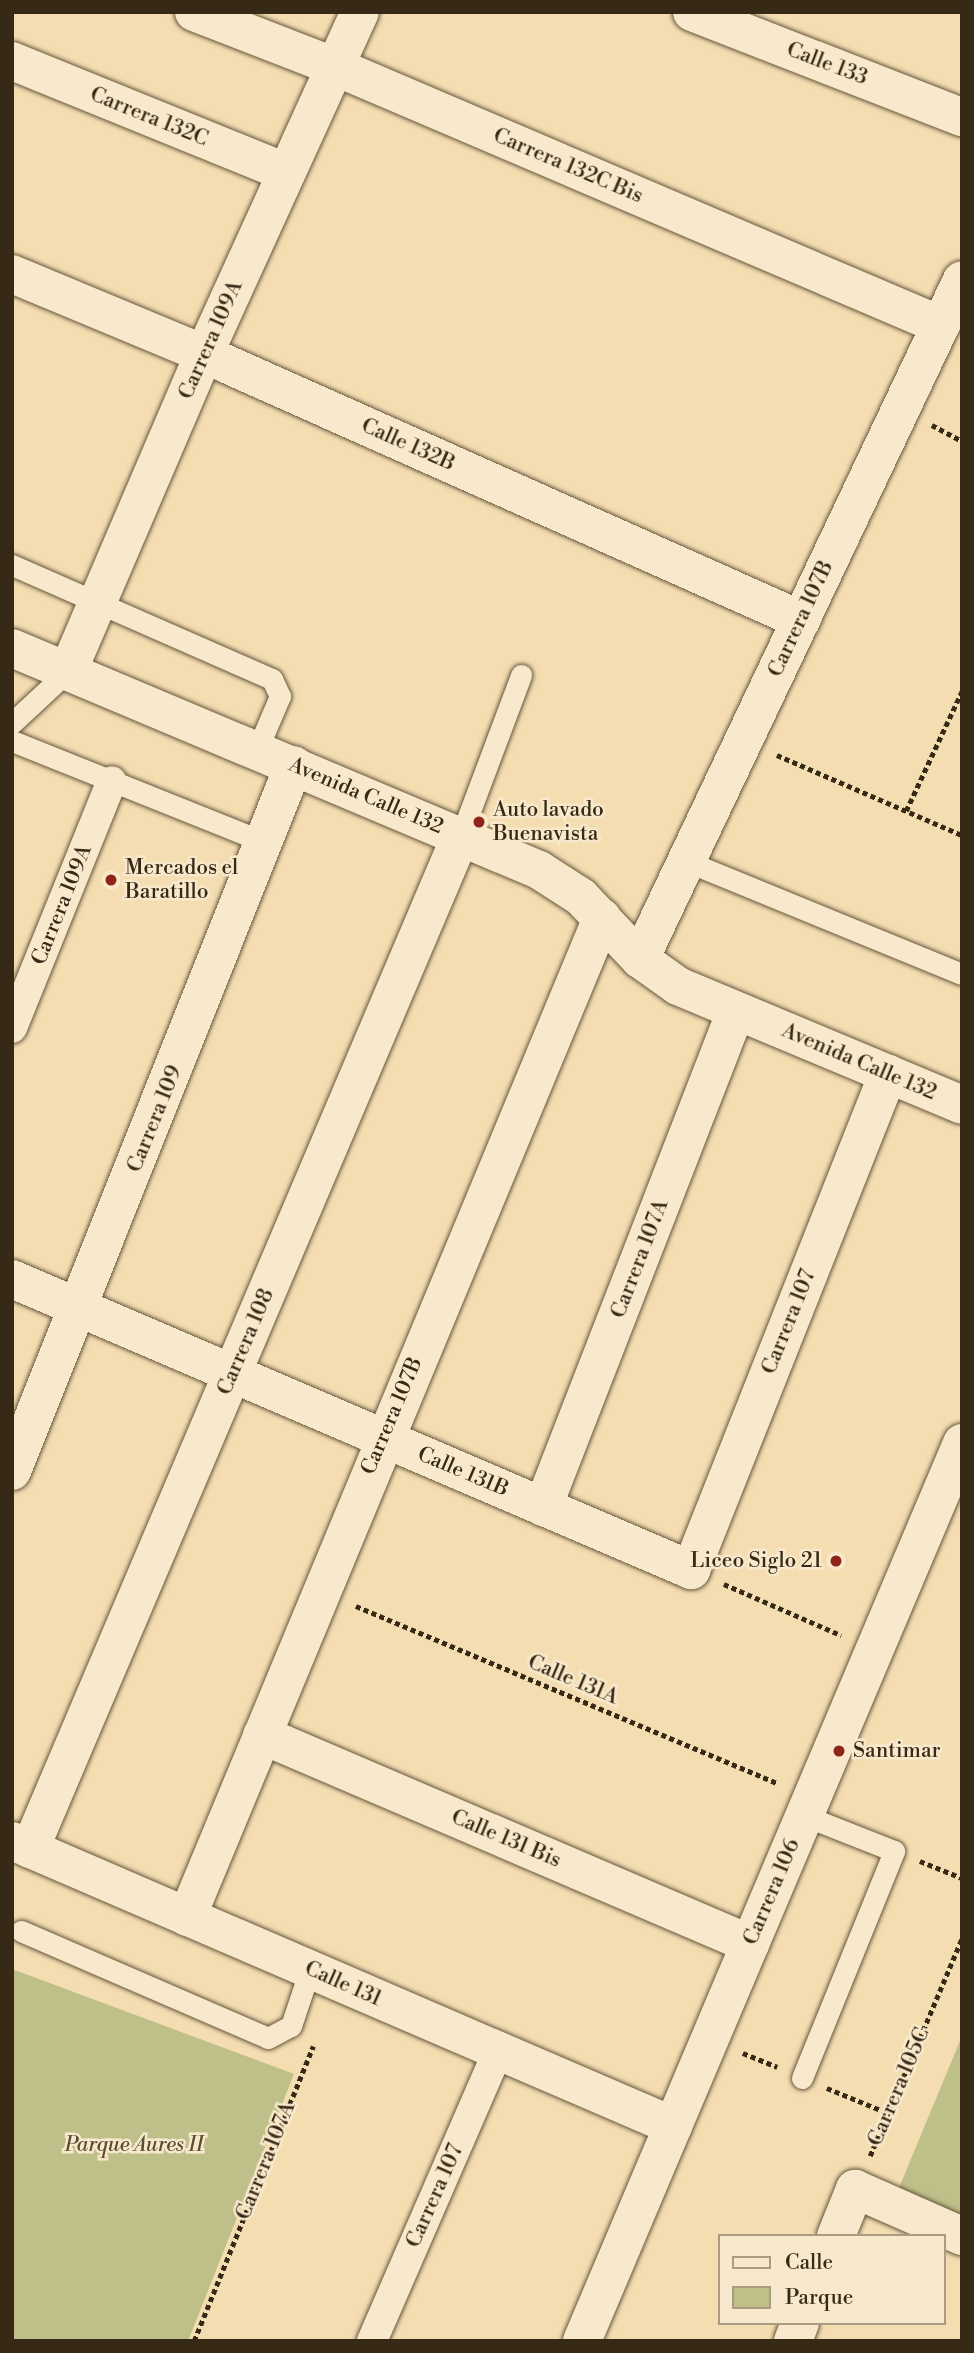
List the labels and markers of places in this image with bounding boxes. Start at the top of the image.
place label: Auto lavado Buenavista [493,797,604,847]
marker: Auto lavado Buenavista [471,814,487,830]
place label: Mercados el Baratillo [125,855,238,905]
marker: Mercados el Baratillo [103,872,119,888]
place label: Liceo Siglo 21 [690,1548,822,1574]
marker: Liceo Siglo 21 [828,1553,844,1569]
place label: Santimar [853,1738,941,1764]
marker: Santimar [831,1743,847,1759]

